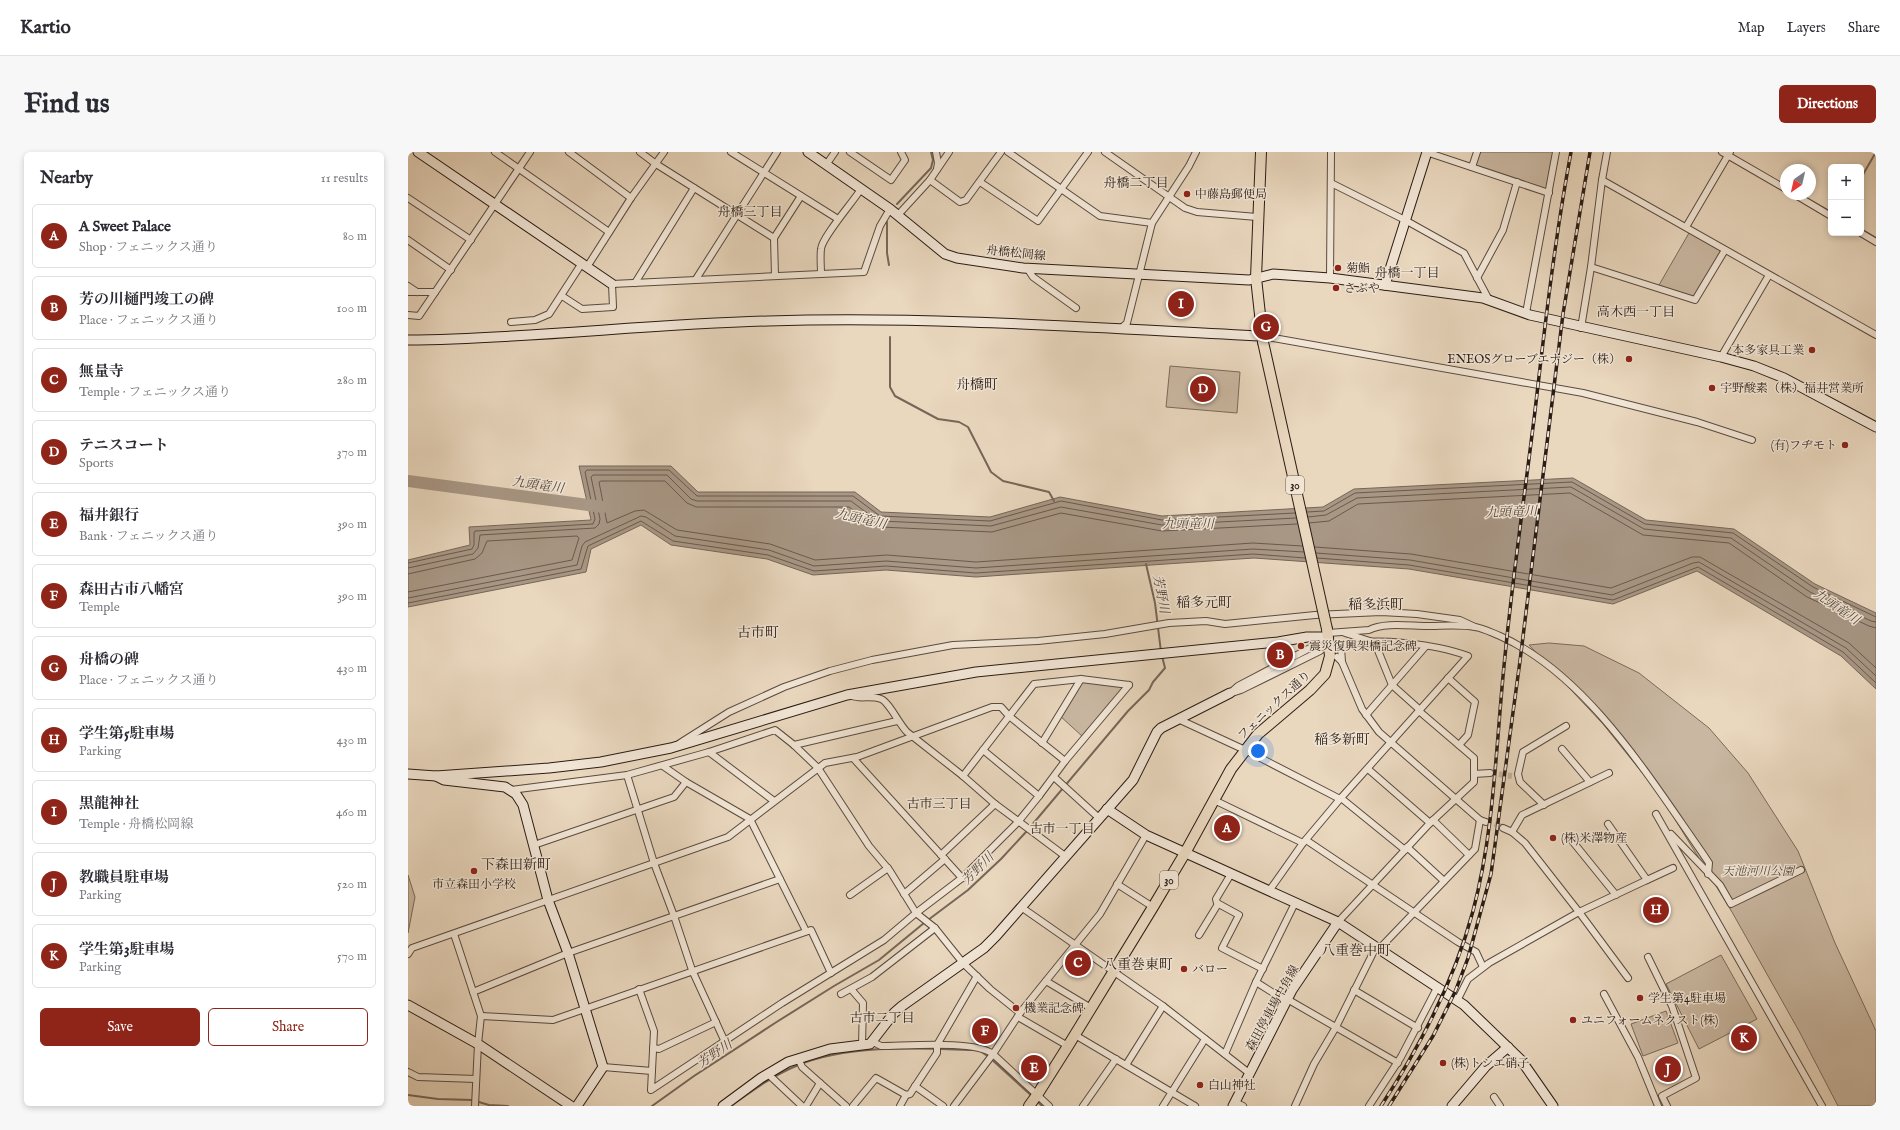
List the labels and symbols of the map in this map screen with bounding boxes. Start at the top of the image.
north arrow [1780,164,1816,200]
district label: 舟橋二丁目 [1103,175,1169,192]
place label: 中藤島郵便局 [1195,187,1267,202]
marker: 中藤島郵便局 [1182,189,1192,199]
district label: 舟橋三丁目 [717,204,783,221]
street label: 舟橋松岡線 [985,243,1047,264]
place label: 菊鮨 [1346,261,1370,276]
marker: 菊鮨 [1333,263,1343,273]
district label: 舟橋一丁目 [1374,265,1440,282]
place label: さぶや [1344,281,1380,296]
marker: さぶや [1331,283,1341,293]
pin: I [1168,289,1194,319]
district label: 高木西一丁目 [1597,304,1675,321]
pin: G [1253,312,1279,342]
place label: 本多家具工業 [1732,343,1804,358]
marker: 本多家具工業 [1807,345,1817,355]
place label: ENEOSグローブエナジー（株） [1447,352,1621,367]
marker: ENEOSグローブエナジー（株） [1624,354,1634,364]
pin: D [1190,374,1216,404]
district label: 舟橋町 [956,376,998,394]
place label: 宇野酸素（株）福井営業所 [1720,381,1864,396]
marker: 宇野酸素（株）福井営業所 [1707,383,1717,393]
place label: (有)フヂモト [1771,438,1837,453]
marker: (有)フヂモト [1840,440,1850,450]
water label: 九頭竜川 [511,473,567,498]
road number: 30 [1286,476,1304,494]
water label: 九頭竜川 [1485,503,1539,522]
water label: 九頭竜川 [833,505,890,534]
water label: 九頭竜川 [1162,516,1216,533]
water label: 芳野川 [1148,574,1173,617]
water label: 九頭竜川 [1810,586,1864,630]
district label: 稲多元町 [1176,594,1232,612]
district label: 稲多浜町 [1348,596,1404,614]
district label: 古市町 [737,624,779,642]
place label: 震災復興架橋記念碑 [1309,639,1417,654]
pin: B [1267,640,1293,670]
marker: 震災復興架橋記念碑 [1296,641,1306,651]
street label: フェニックス通り [1235,668,1314,743]
district label: 稲多新町 [1314,731,1370,749]
your location [1248,741,1268,761]
district label: 古市三丁目 [906,796,972,813]
pin: A [1214,813,1240,843]
district label: 古市一丁目 [1029,821,1095,838]
place label: (株)米澤物産 [1561,831,1627,846]
marker: (株)米澤物産 [1548,833,1558,843]
water label: 芳野川 [958,848,999,889]
district label: 下森田新町 [481,856,551,874]
park label: 天池河川公園 [1722,864,1796,879]
marker: 市立森田小学校 [469,866,479,876]
road number: 30 [1160,871,1178,889]
place label: 市立森田小学校 [432,877,516,892]
pin: H [1643,895,1669,925]
district label: 八重巻中町 [1321,942,1391,960]
pin: C [1065,948,1091,978]
district label: 八重巻東町 [1103,956,1173,974]
place label: バロー [1192,962,1228,977]
street label: 森田停車場中角線 [1243,963,1302,1054]
marker: バロー [1179,964,1189,974]
place label: 学生第4駐車場 [1648,991,1726,1006]
marker: 学生第4駐車場 [1635,993,1645,1003]
place label: 機業記念碑 [1024,1001,1084,1016]
marker: 機業記念碑 [1011,1003,1021,1013]
district label: 古市二丁目 [849,1010,915,1027]
place label: ユニフォームネクスト(株) [1581,1013,1718,1028]
marker: ユニフォームネクスト(株) [1568,1015,1578,1025]
pin: F [972,1016,998,1046]
pin: K [1731,1023,1757,1053]
water label: 芳野川 [694,1035,737,1072]
pin: E [1021,1053,1047,1083]
pin: J [1655,1054,1681,1084]
place label: (株)トシエ硝子 [1451,1056,1529,1071]
marker: (株)トシエ硝子 [1438,1058,1448,1068]
place label: 白山神社 [1208,1078,1256,1093]
marker: 白山神社 [1195,1080,1205,1090]

